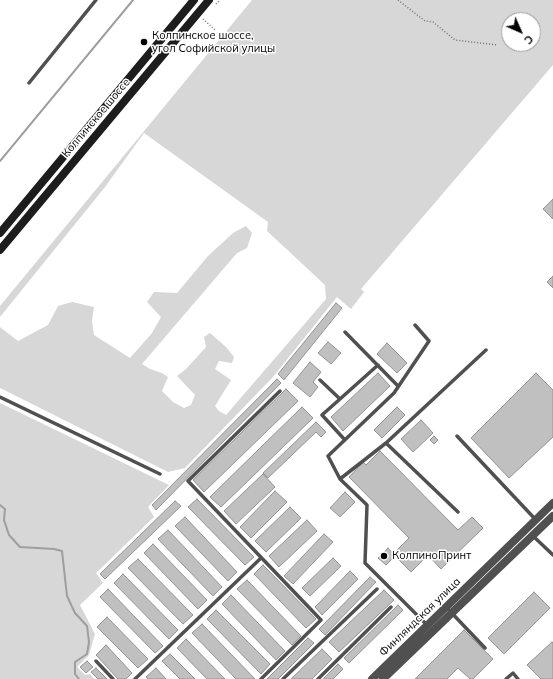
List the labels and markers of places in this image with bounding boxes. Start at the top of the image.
place label: Колпинское шоссе, угол Софийской улицы [152,29,275,55]
marker: Колпинское шоссе, угол Софийской улицы [139,37,149,47]
place label: КолпиноПринт [392,549,471,563]
marker: КолпиноПринт [379,551,389,561]

